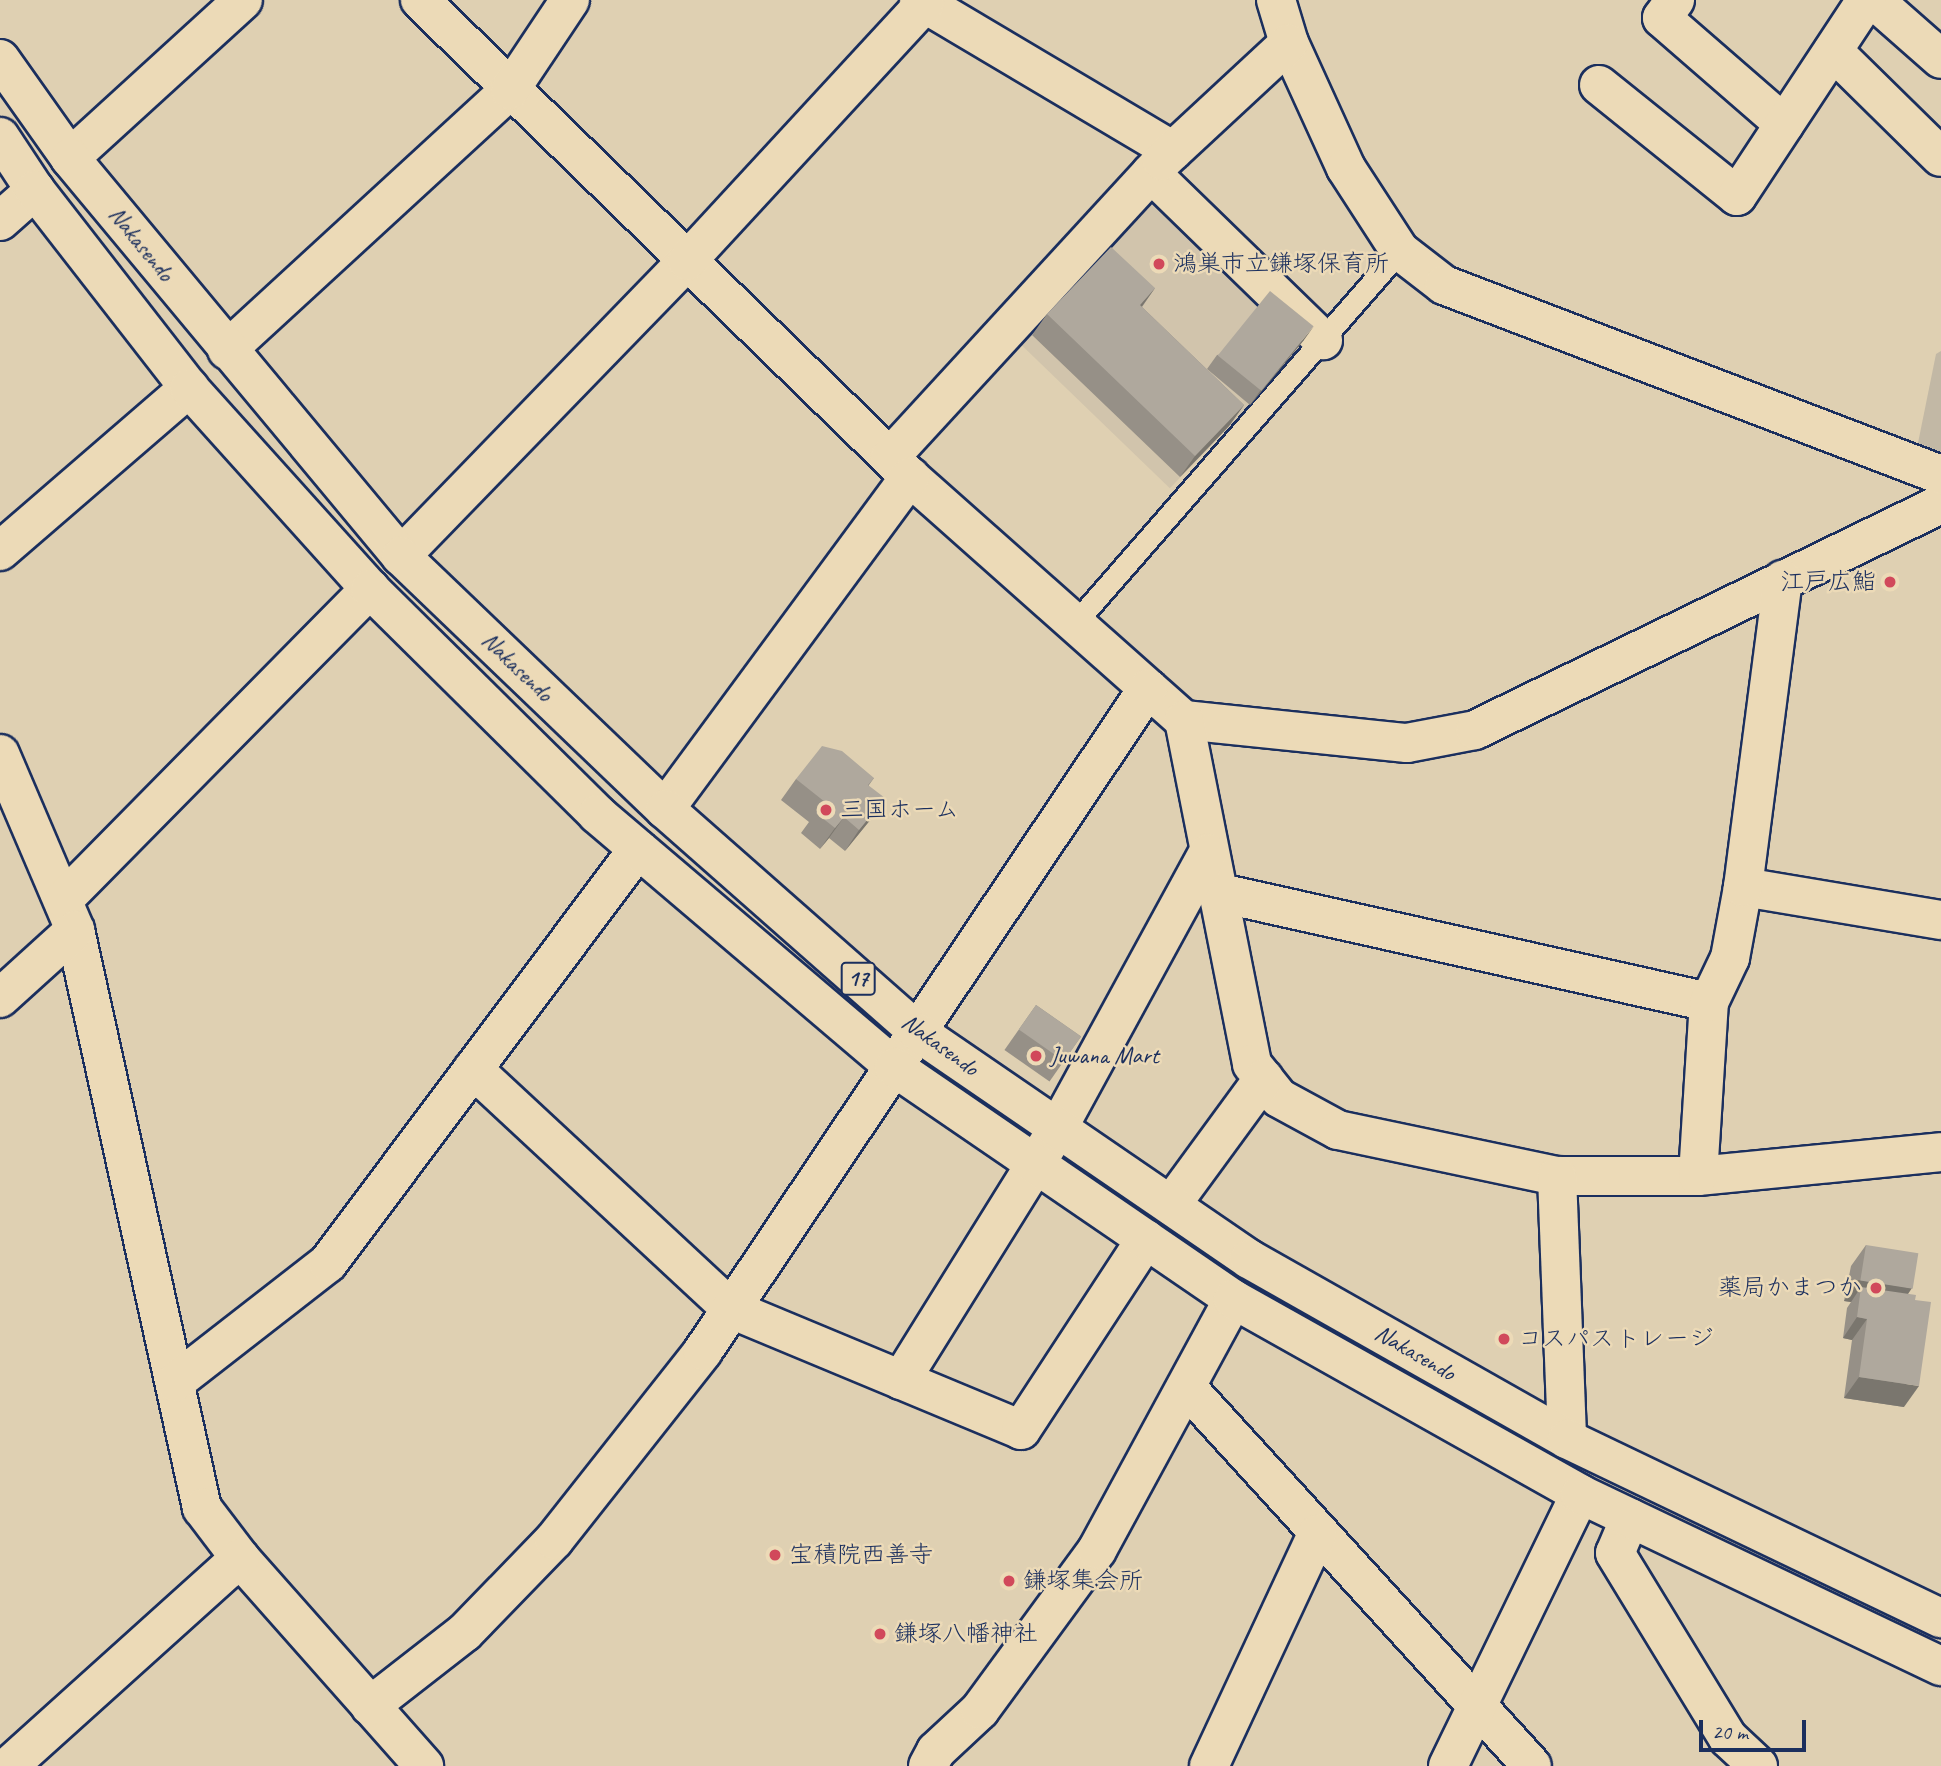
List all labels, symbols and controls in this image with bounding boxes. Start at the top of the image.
street label: Nakasendo [102,201,180,287]
place label: 鴻巣市立鎌塚保育所 [1173,250,1389,278]
marker: 鴻巣市立鎌塚保育所 [1151,256,1167,272]
place label: 江戸広鮨 [1780,568,1876,596]
marker: 江戸広鮨 [1882,574,1898,590]
street label: Nakasendo [475,626,559,708]
place label: 三国ホーム [840,796,960,824]
marker: 三国ホーム [818,802,834,818]
road number: 17 [840,960,876,998]
street label: Nakasendo [896,1008,984,1082]
place label: Juwana Mart [1050,1042,1159,1070]
marker: Juwana Mart [1028,1048,1044,1064]
place label: 薬局かまつか [1718,1274,1862,1302]
marker: 薬局かまつか [1868,1280,1884,1296]
street label: Nakasendo [1370,1319,1460,1387]
place label: コスパストレージ [1518,1325,1711,1353]
marker: コスパストレージ [1496,1331,1512,1347]
place label: 宝積院西善寺 [789,1541,933,1569]
marker: 宝積院西善寺 [767,1547,783,1563]
place label: 鎌塚集会所 [1023,1567,1143,1595]
marker: 鎌塚集会所 [1001,1573,1017,1589]
place label: 鎌塚八幡神社 [894,1620,1038,1648]
marker: 鎌塚八幡神社 [872,1626,888,1642]
scale bar [1703,1706,1810,1750]
text: 20 m [1712,1719,1748,1745]

